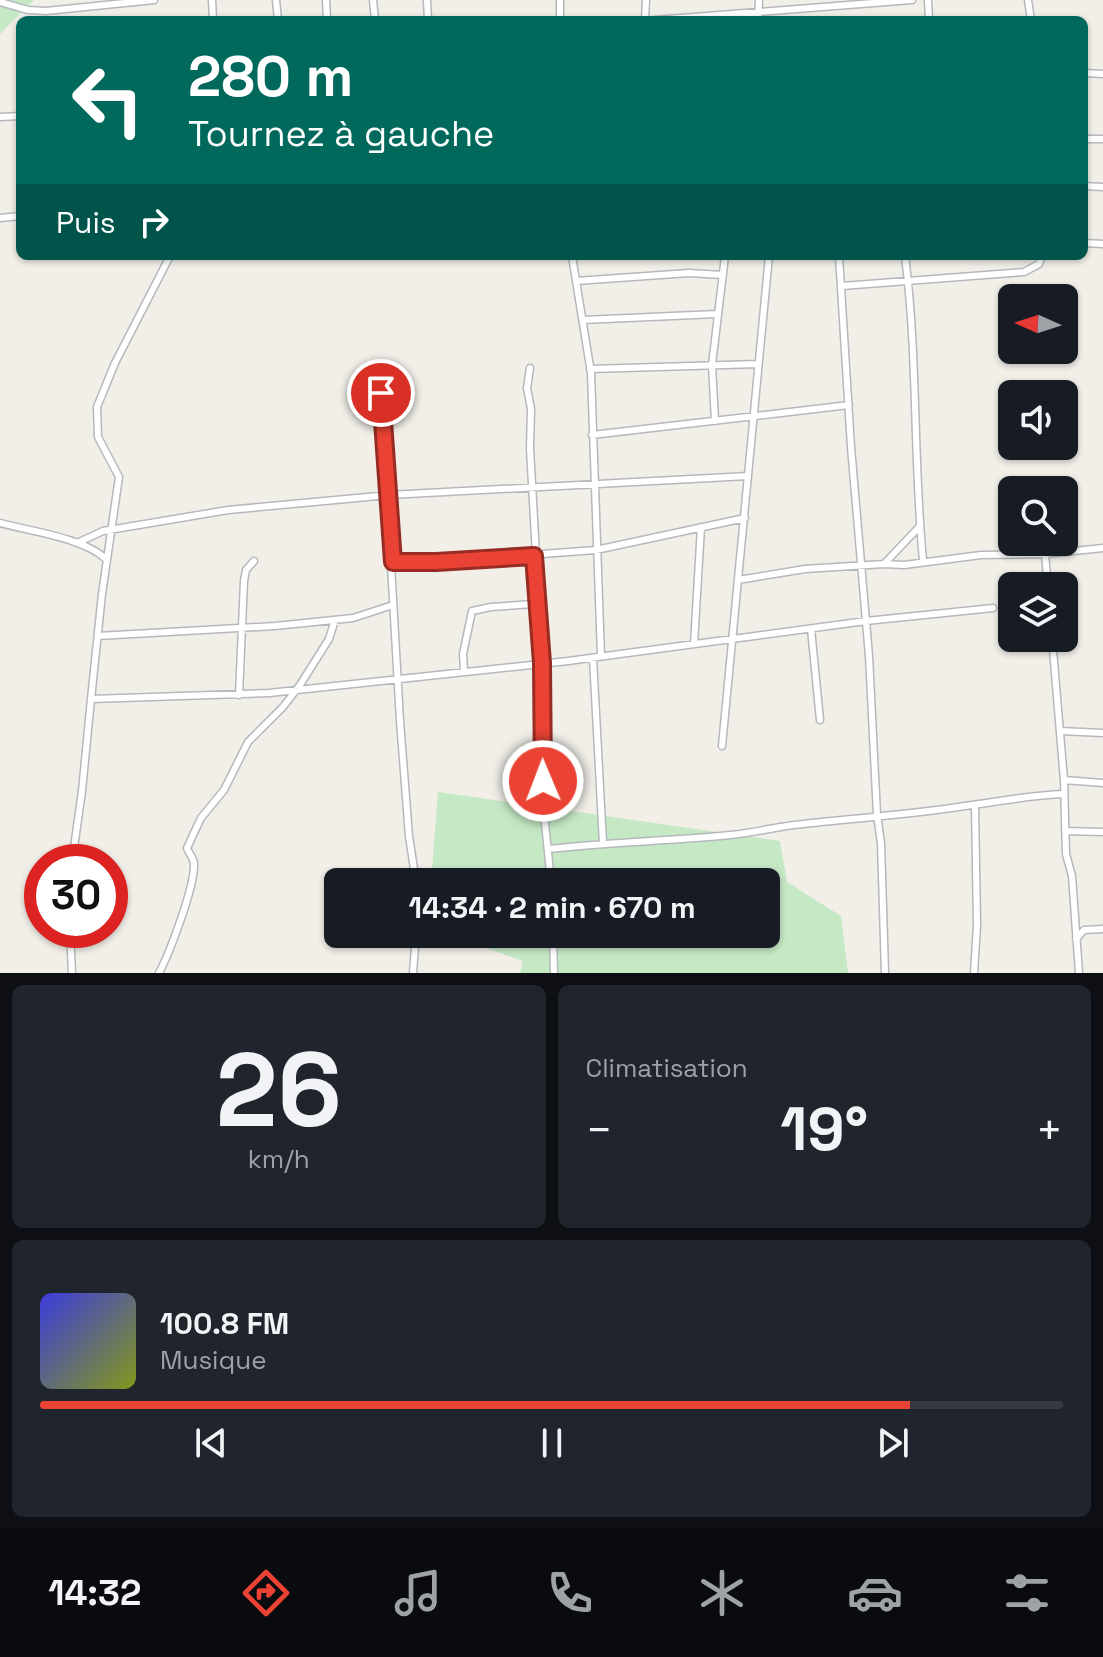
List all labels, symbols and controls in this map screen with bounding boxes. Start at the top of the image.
text: 280 m [188,41,353,112]
icon: left [56,48,160,152]
text: Tournez à gauche [188,111,494,157]
icon: right [132,200,176,244]
text: Puis [56,203,116,242]
north arrow [998,284,1078,364]
map controls [998,284,1078,652]
pin [347,359,415,427]
icon: arrive [359,371,403,415]
button: sound [998,380,1078,460]
button: search [998,476,1078,556]
button: layers [998,572,1078,652]
position arrow [501,739,585,823]
speed limit sign: 30 [24,844,128,948]
text: 14:34 · 2 min · 670 m [408,888,696,927]
text: 26 [216,1024,342,1156]
text: Climatisation [586,1051,748,1085]
text: 19° [780,1091,868,1168]
text: − [586,1102,613,1158]
text: + [1036,1102,1063,1158]
text: km/h [248,1142,310,1176]
text: 100.8 FM [160,1304,289,1343]
text: Musique [160,1343,267,1377]
icon: previous [189,1421,233,1465]
icon: pause [530,1421,574,1465]
icon: next [871,1421,915,1465]
icon: directions [238,1565,294,1621]
icon: music [390,1565,446,1621]
icon: phone [542,1565,598,1621]
icon: climate [694,1565,750,1621]
icon: car [847,1565,903,1621]
icon: filters [999,1565,1055,1621]
text: 14:32 [48,1570,141,1616]

